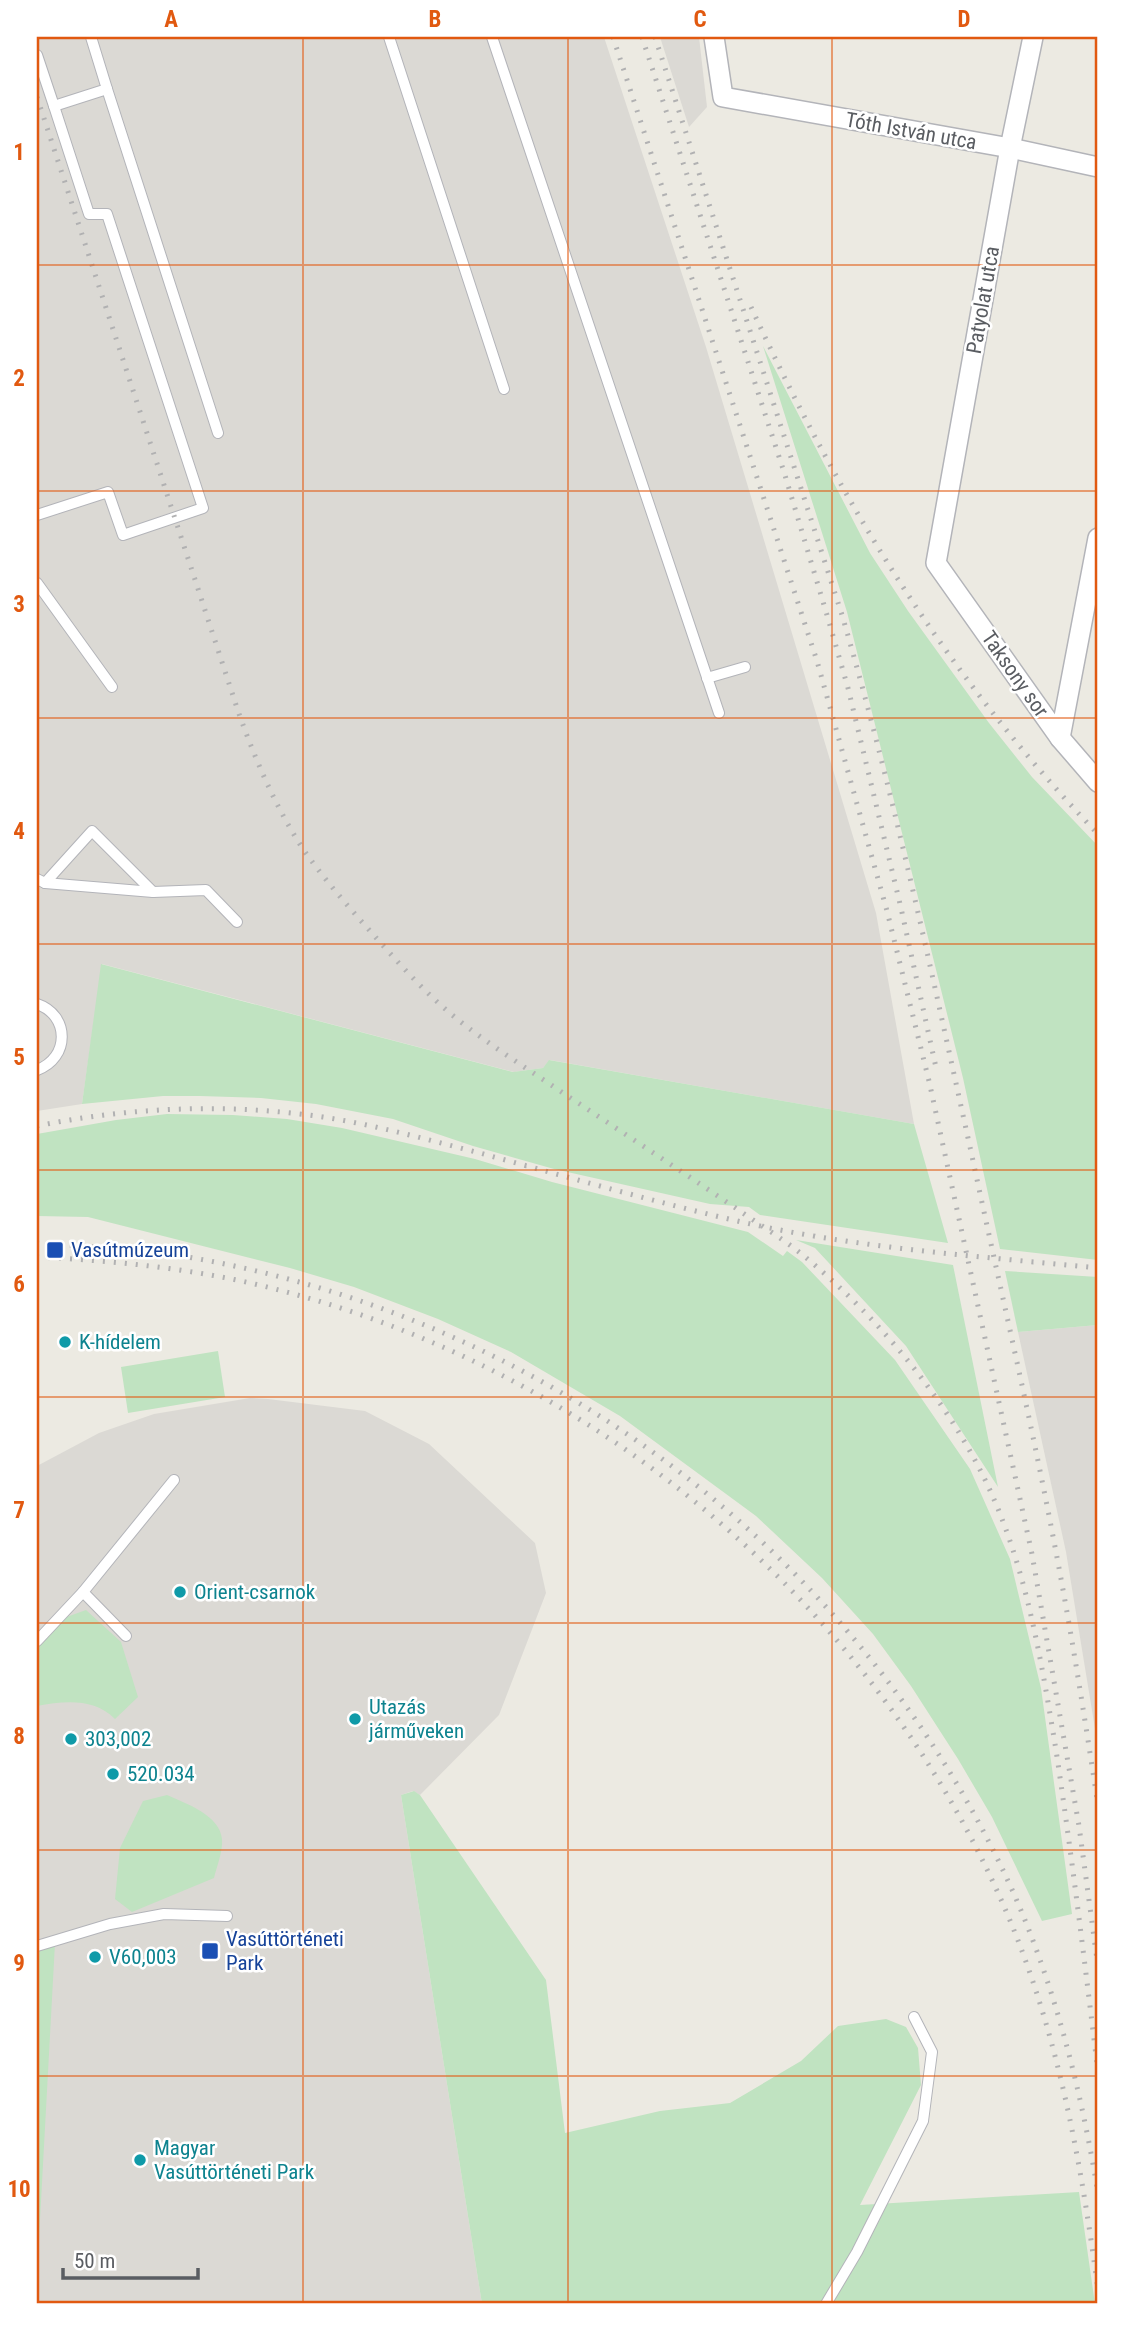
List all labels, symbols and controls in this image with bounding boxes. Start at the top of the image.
text: A [164,6,178,33]
text: B [429,6,441,33]
text: C [693,6,707,33]
text: D [958,6,971,33]
street label: Tóth István utca [844,108,978,154]
text: 1 [13,139,25,166]
street label: Patyolat utca [962,244,1004,356]
text: 2 [13,365,25,392]
text: 3 [13,591,25,618]
street label: Taksony sor [977,626,1053,722]
text: 4 [13,818,25,845]
text: 5 [13,1044,25,1071]
place label: Vasútmúzeum [71,1238,189,1262]
marker: Vasútmúzeum [45,1240,65,1260]
text: 6 [13,1271,25,1298]
place label: K-hídelem [79,1330,161,1354]
marker: K-hídelem [57,1334,73,1350]
text: 7 [13,1497,25,1524]
place label: Orient-csarnok [194,1580,316,1604]
marker: Orient-csarnok [172,1584,188,1600]
place label: Utazás járműveken [368,1695,464,1743]
marker: Utazás járműveken [347,1711,363,1727]
text: 8 [13,1723,25,1750]
place label: 303,002 [85,1727,151,1751]
marker: 303,002 [63,1731,79,1747]
place label: 520.034 [127,1762,195,1786]
marker: 520.034 [105,1766,121,1782]
place label: Vasúttörténeti Park [226,1927,344,1975]
marker: Vasúttörténeti Park [200,1941,220,1961]
place label: V60,003 [109,1945,177,1969]
marker: V60,003 [87,1949,103,1965]
text: 9 [13,1950,25,1977]
place label: Magyar Vasúttörténeti Park [154,2136,315,2184]
marker: Magyar Vasúttörténeti Park [132,2152,148,2168]
text: 10 [7,2176,31,2203]
scale bar [63,2236,198,2280]
text: 50 m [74,2249,115,2273]

